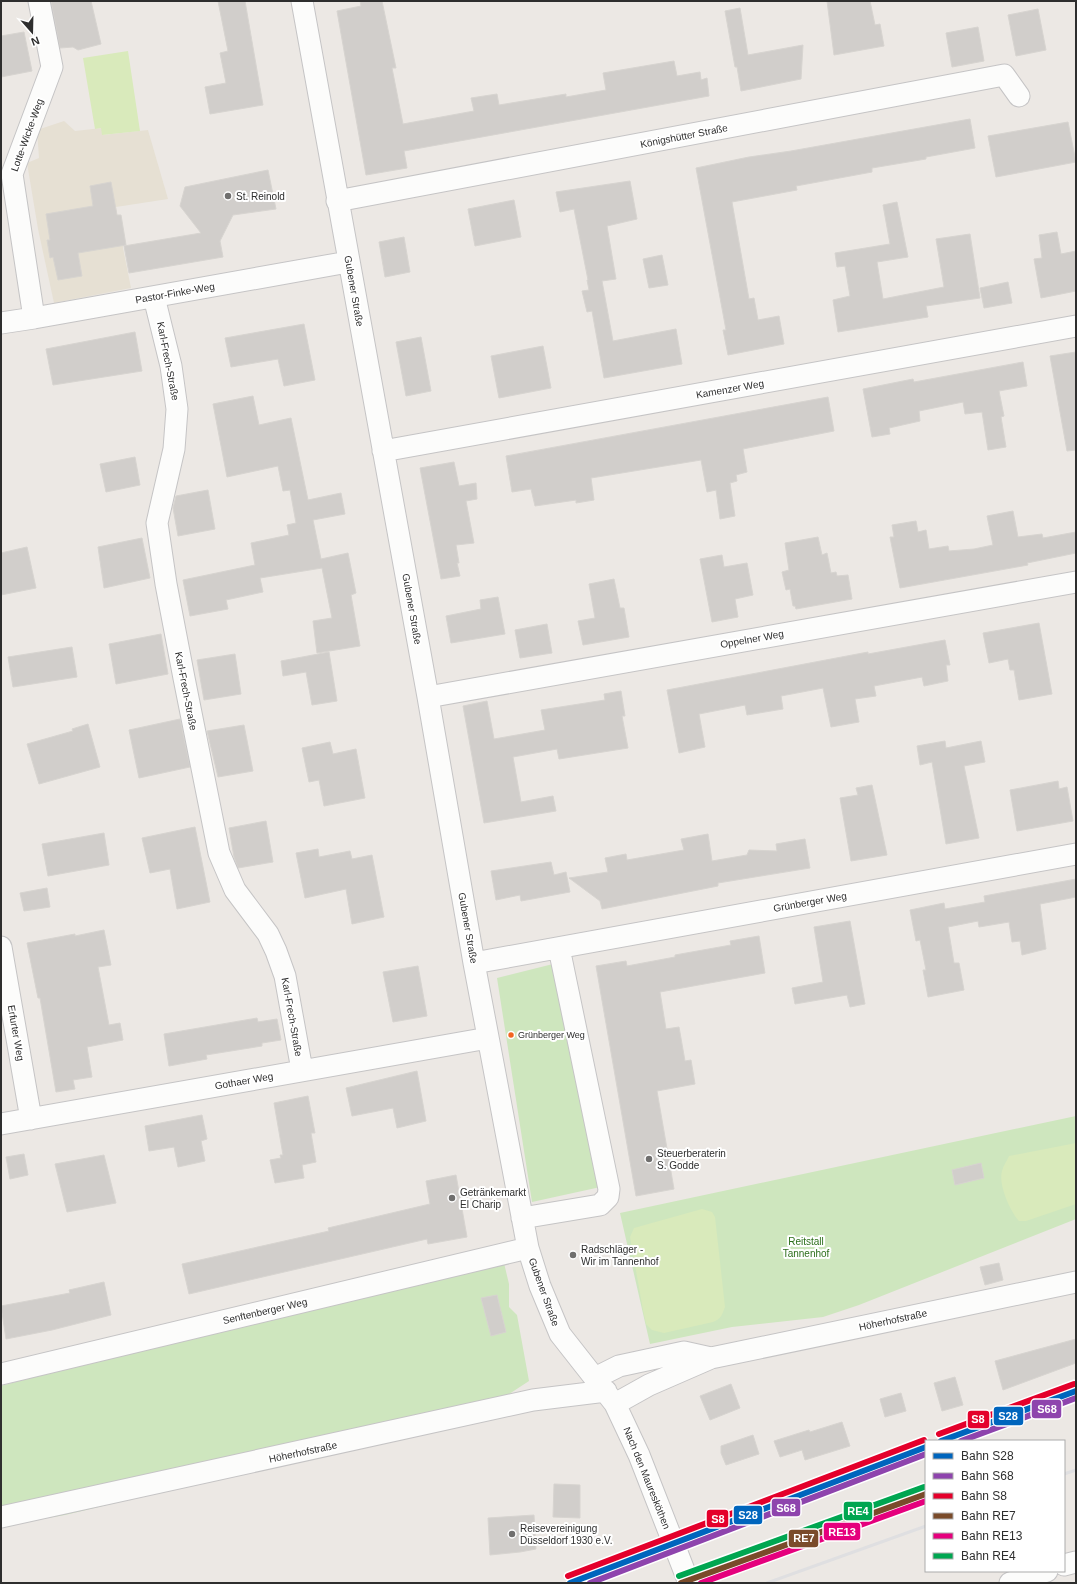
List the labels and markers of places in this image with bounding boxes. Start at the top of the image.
marker: St. Reinold [223,191,233,201]
place label: St. Reinold [236,191,285,202]
marker: Grünberger Weg [506,1030,516,1040]
place label: Grünberger Weg [518,1030,585,1040]
place label: Steuerberaterin S. Godde [657,1148,726,1171]
marker: Steuerberaterin S. Godde [644,1154,654,1164]
place label: Getränkemarkt El Charip [460,1187,526,1210]
marker: Getränkemarkt El Charip [447,1193,457,1203]
place label: Radschläger - Wir im Tannenhof [581,1244,659,1267]
marker: Radschläger - Wir im Tannenhof [568,1250,578,1260]
place label: Reisevereinigung Düsseldorf 1930 e.V. [520,1523,612,1546]
marker: Reisevereinigung Düsseldorf 1930 e.V. [507,1529,517,1539]

